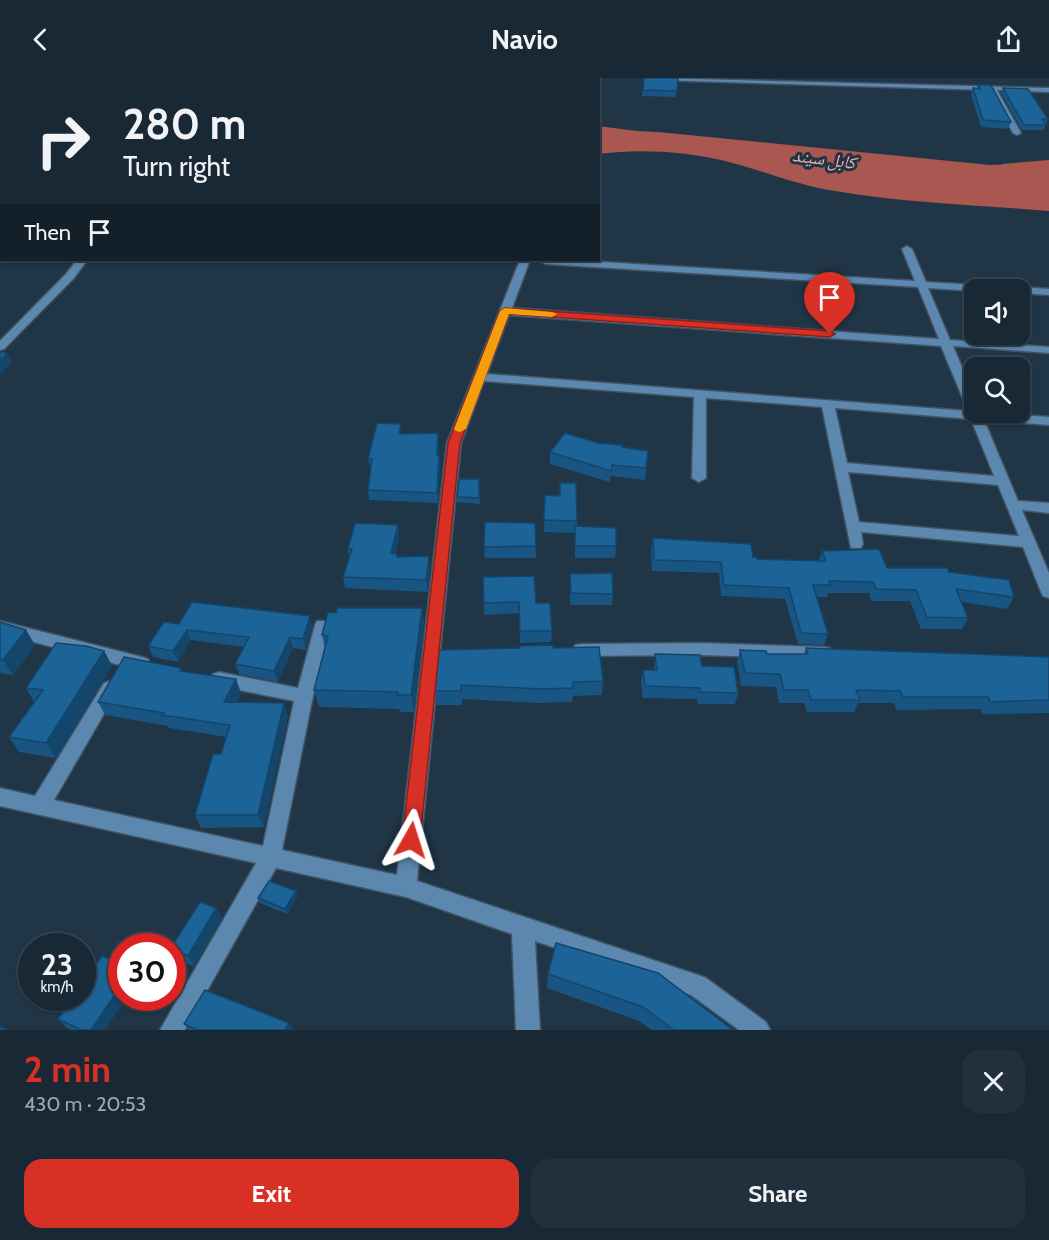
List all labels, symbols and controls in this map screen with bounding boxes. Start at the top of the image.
icon: back [24,23,57,56]
text: Navio [491,23,558,56]
icon: share [992,23,1025,56]
text: 280 m [123,98,246,150]
icon: right [24,102,102,180]
water label: کابل سيند [791,144,860,174]
text: Turn right [123,150,230,183]
icon: arrive [83,216,116,249]
text: Then [24,219,71,246]
pin [804,272,855,334]
map controls [964,279,1030,423]
button: sound [964,279,1030,345]
icon: arrive [813,281,846,314]
button: search [964,357,1030,423]
position arrow [379,808,443,872]
speed limit sign: 30 [108,933,186,1011]
text: 23 [41,946,73,983]
text: km/h [41,978,73,996]
text: 2 min [24,1047,111,1091]
button: close [962,1050,1025,1113]
text: 430 m · 20:53 [24,1092,146,1116]
button: Exit [24,1159,519,1228]
button: Share [531,1159,1025,1228]

